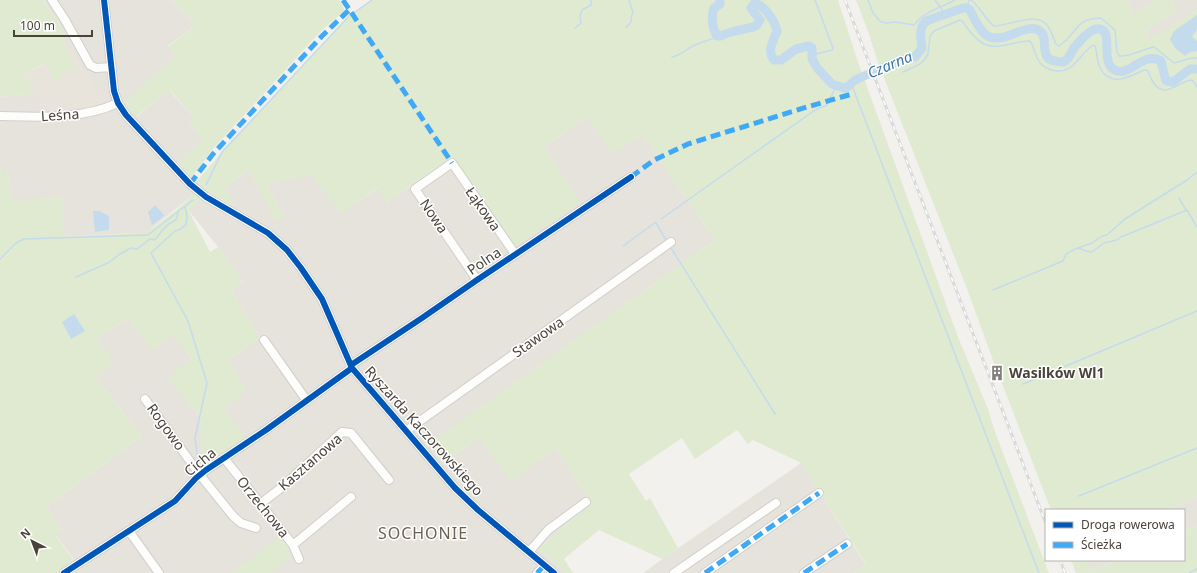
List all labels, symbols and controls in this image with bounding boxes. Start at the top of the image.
scale bar [14,12,92,38]
text: 100 m [20,17,55,34]
water label: Czarna [864,45,916,83]
street label: Leśna [40,104,80,125]
street label: Łąkowa [461,183,505,235]
street label: Nowa [416,195,453,237]
street label: Polna [463,242,504,279]
street label: Stawowa [508,312,567,361]
street label: Ryszarda Kaczorowskiego [361,362,488,500]
place label: Wasilków Wl1 [1009,363,1105,382]
building icon: Wasilków Wl1 [988,364,1006,382]
street label: Rogowo [143,399,190,454]
street label: Kasztanowa [274,429,345,495]
street label: Cicha [180,443,220,480]
street label: Orzechowa [233,472,294,541]
legend [1045,509,1185,561]
text: Droga rowerowa [1081,516,1175,533]
north arrow [12,521,52,561]
district label: SOCHONIE [378,522,468,544]
text: N [17,525,33,542]
text: Ścieżka [1081,536,1122,553]

